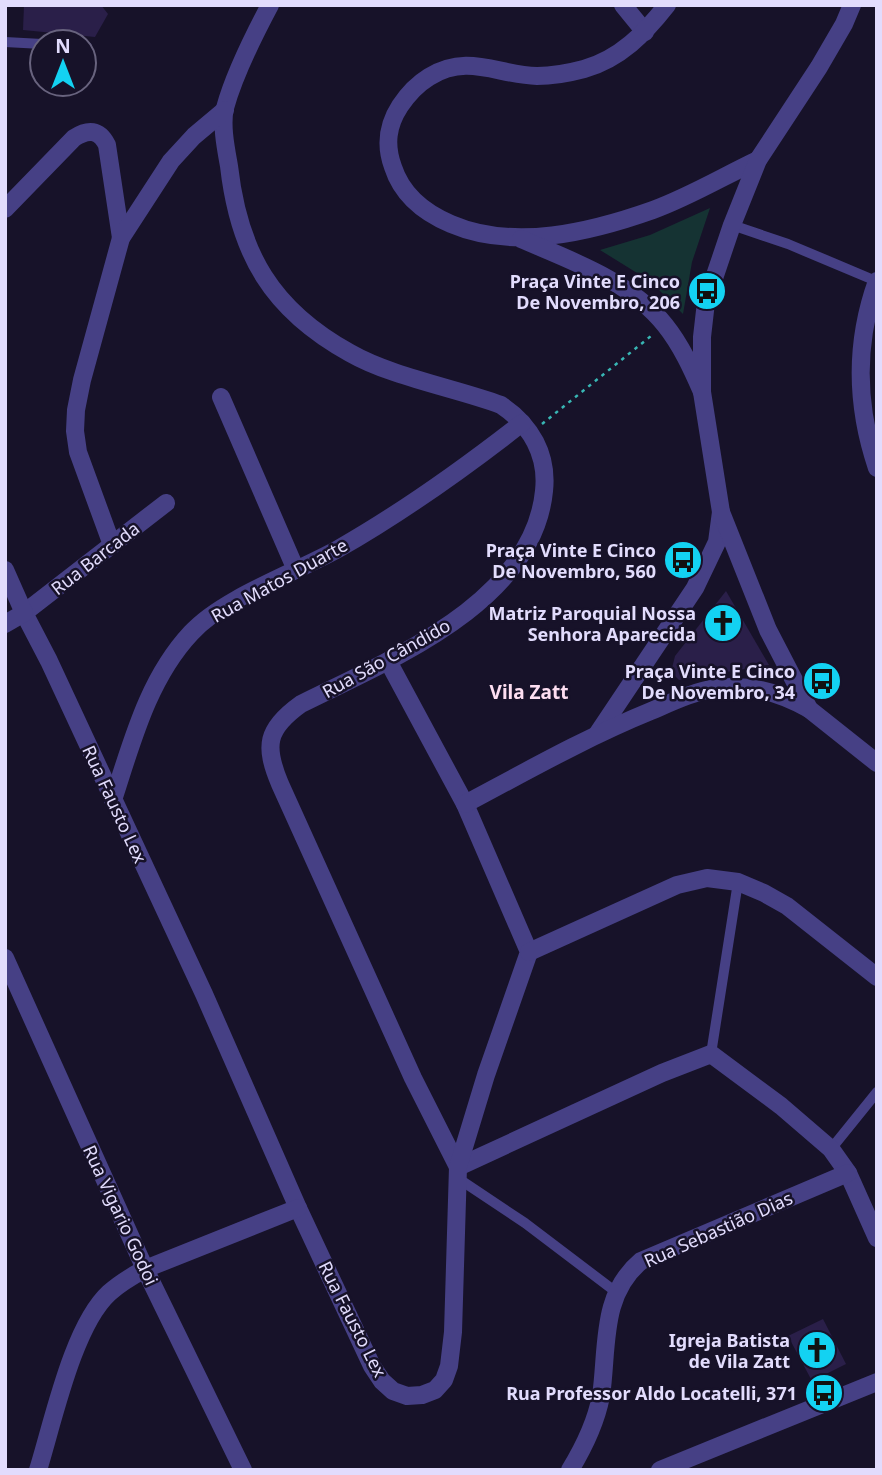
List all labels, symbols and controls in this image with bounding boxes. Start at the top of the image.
north arrow [28,28,98,98]
text: N [55,33,71,59]
place label: Praça Vinte E Cinco De Novembro, 206 [510,269,680,314]
bus stop icon: Praça Vinte E Cinco De Novembro, 206 [686,270,728,312]
street label: Rua Barcada [46,516,144,600]
street label: Rua Matos Duarte [206,532,352,628]
place label: Praça Vinte E Cinco De Novembro, 560 [486,538,656,583]
bus stop icon: Praça Vinte E Cinco De Novembro, 560 [662,539,704,581]
place label: Matriz Paroquial Nossa Senhora Aparecida [489,601,696,646]
church icon: Matriz Paroquial Nossa Senhora Aparecida [702,602,744,644]
street label: Rua São Cândido [318,613,454,703]
place label: Praça Vinte E Cinco De Novembro, 34 [625,659,795,704]
bus stop icon: Praça Vinte E Cinco De Novembro, 34 [801,660,843,702]
district label: Vila Zatt [490,679,568,705]
street label: Rua Fausto Lex [77,741,153,867]
street label: Rua Vigario Godoi [78,1141,164,1289]
street label: Rua Sebastião Dias [640,1185,796,1273]
street label: Rua Fausto Lex [313,1257,393,1381]
place label: Igreja Batista de Vila Zatt [669,1328,790,1373]
church icon: Igreja Batista de Vila Zatt [796,1329,838,1371]
bus stop icon: Rua Professor Aldo Locatelli, 371 [803,1372,845,1414]
place label: Rua Professor Aldo Locatelli, 371 [506,1381,797,1405]

